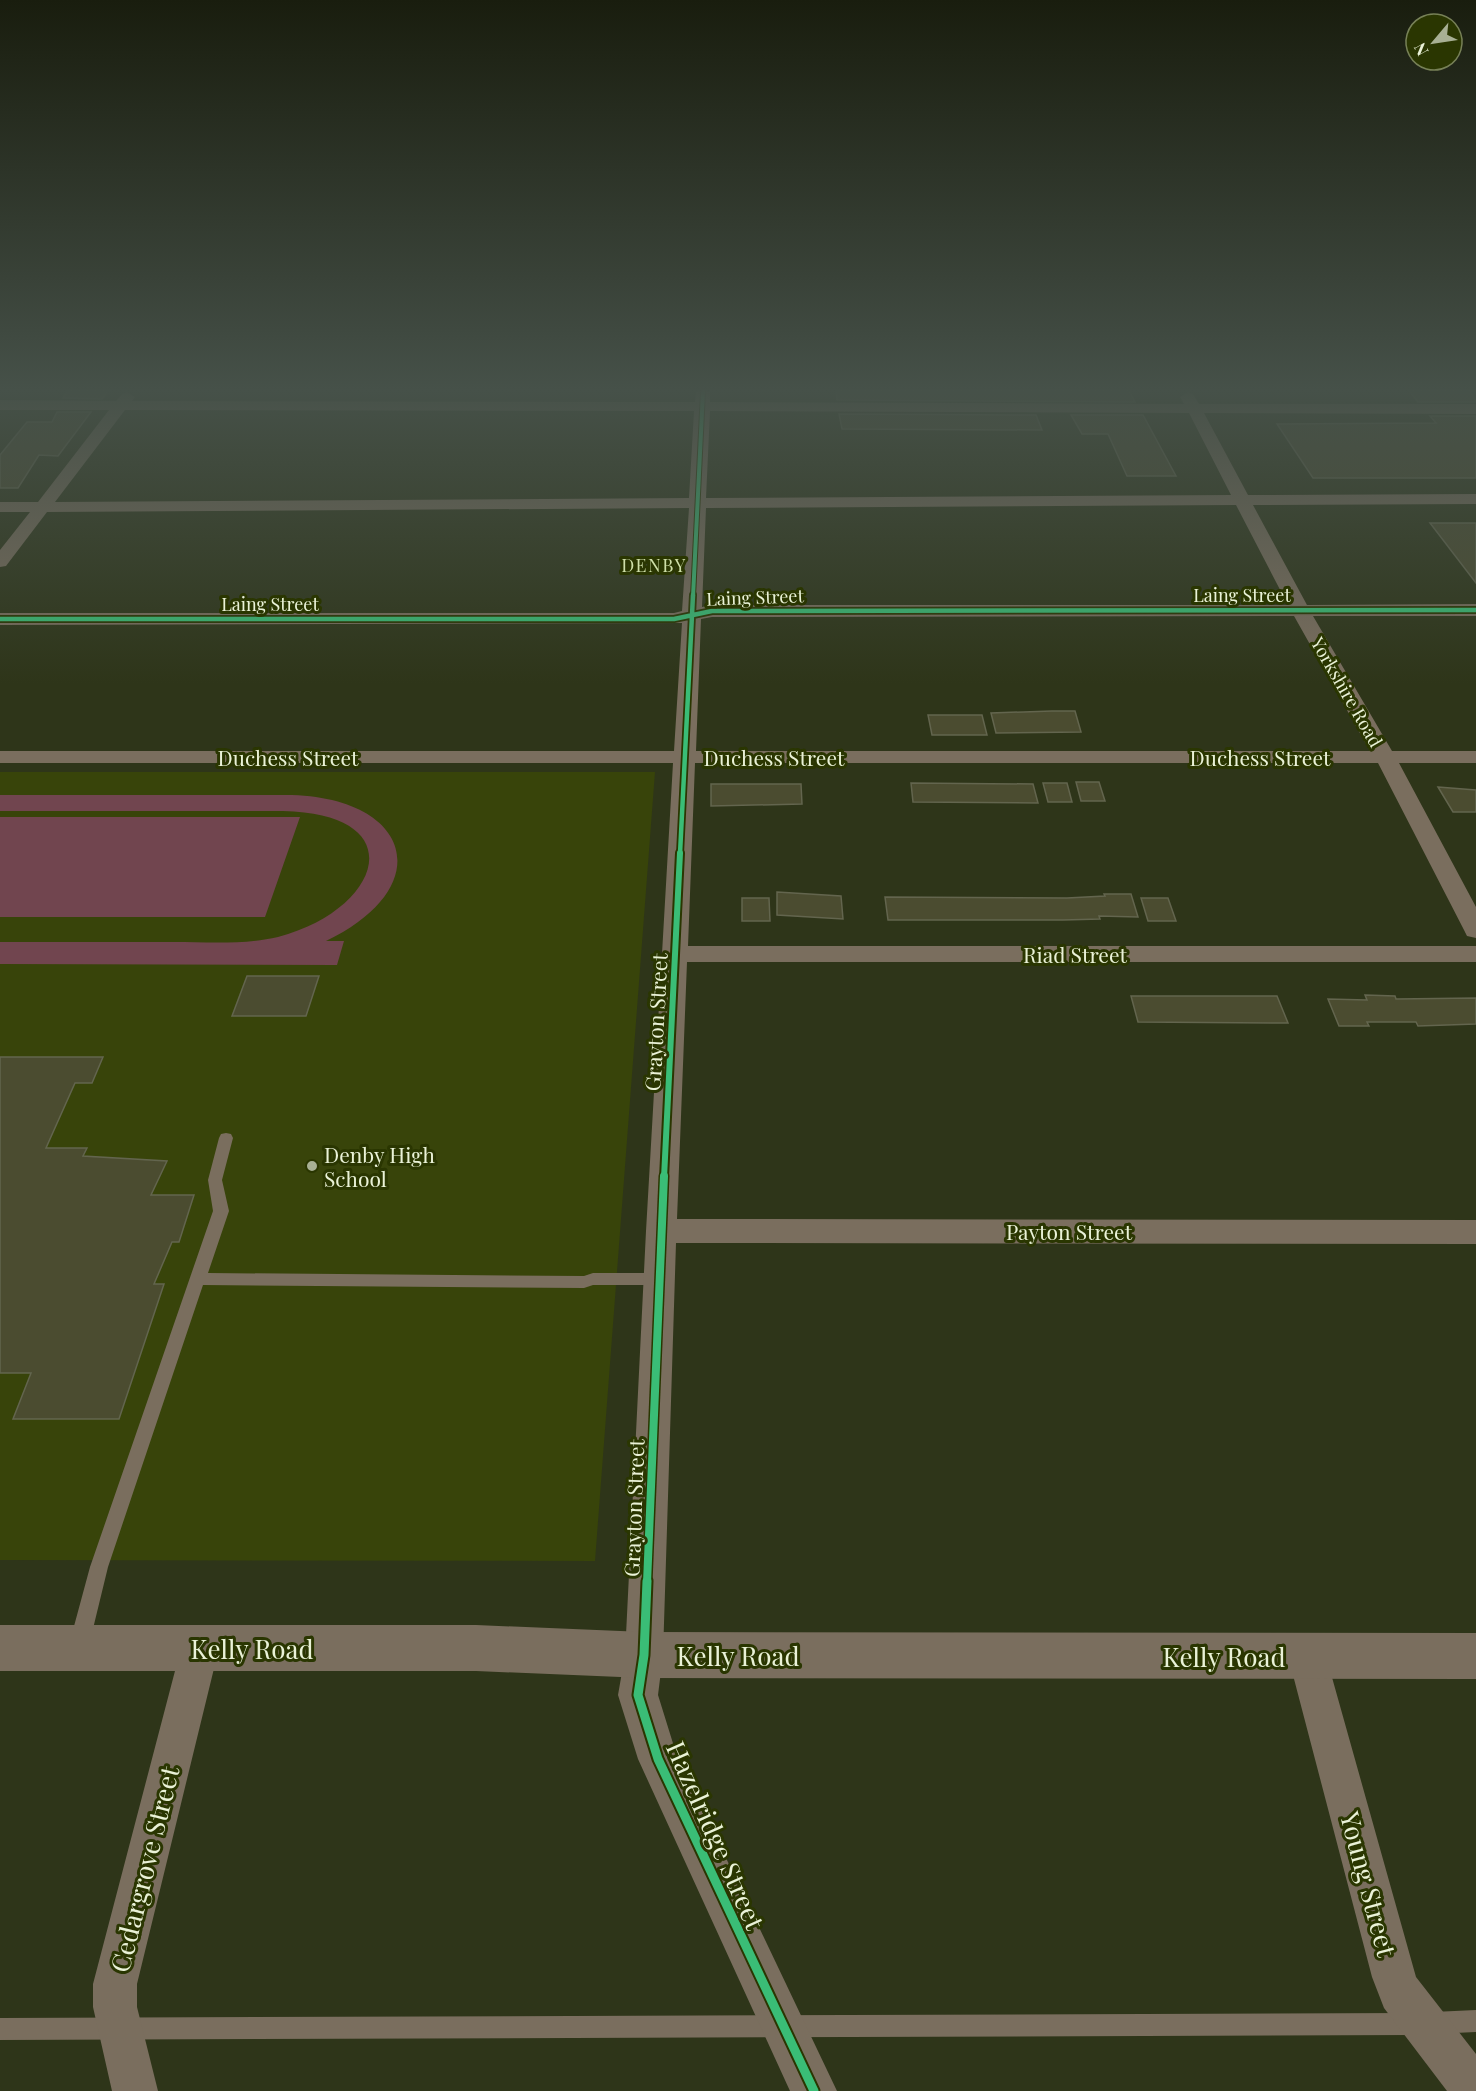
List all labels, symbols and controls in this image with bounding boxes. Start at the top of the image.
north arrow [1404,12,1464,72]
text: N [1408,39,1432,60]
district label: DENBY [621,553,687,577]
street label: Laing Street [706,583,805,611]
street label: Laing Street [1193,583,1291,607]
street label: Laing Street [221,592,319,616]
street label: Yorkshire Road [1305,632,1388,752]
street label: Duchess Street [218,743,359,771]
street label: Duchess Street [704,743,845,771]
street label: Duchess Street [1190,743,1331,771]
street label: Riad Street [1023,940,1128,968]
street label: Grayton Street [637,952,673,1092]
place label: Denby High School [324,1140,435,1192]
marker: Denby High School [305,1159,319,1173]
street label: Payton Street [1006,1217,1133,1245]
street label: Grayton Street [617,1438,649,1578]
street label: Kelly Road [190,1631,314,1666]
street label: Kelly Road [676,1638,800,1673]
street label: Kelly Road [1162,1639,1286,1674]
street label: Hazelridge Street [659,1735,774,1935]
street label: Cedargrove Street [101,1761,187,1976]
street label: Young Street [1333,1807,1405,1961]

